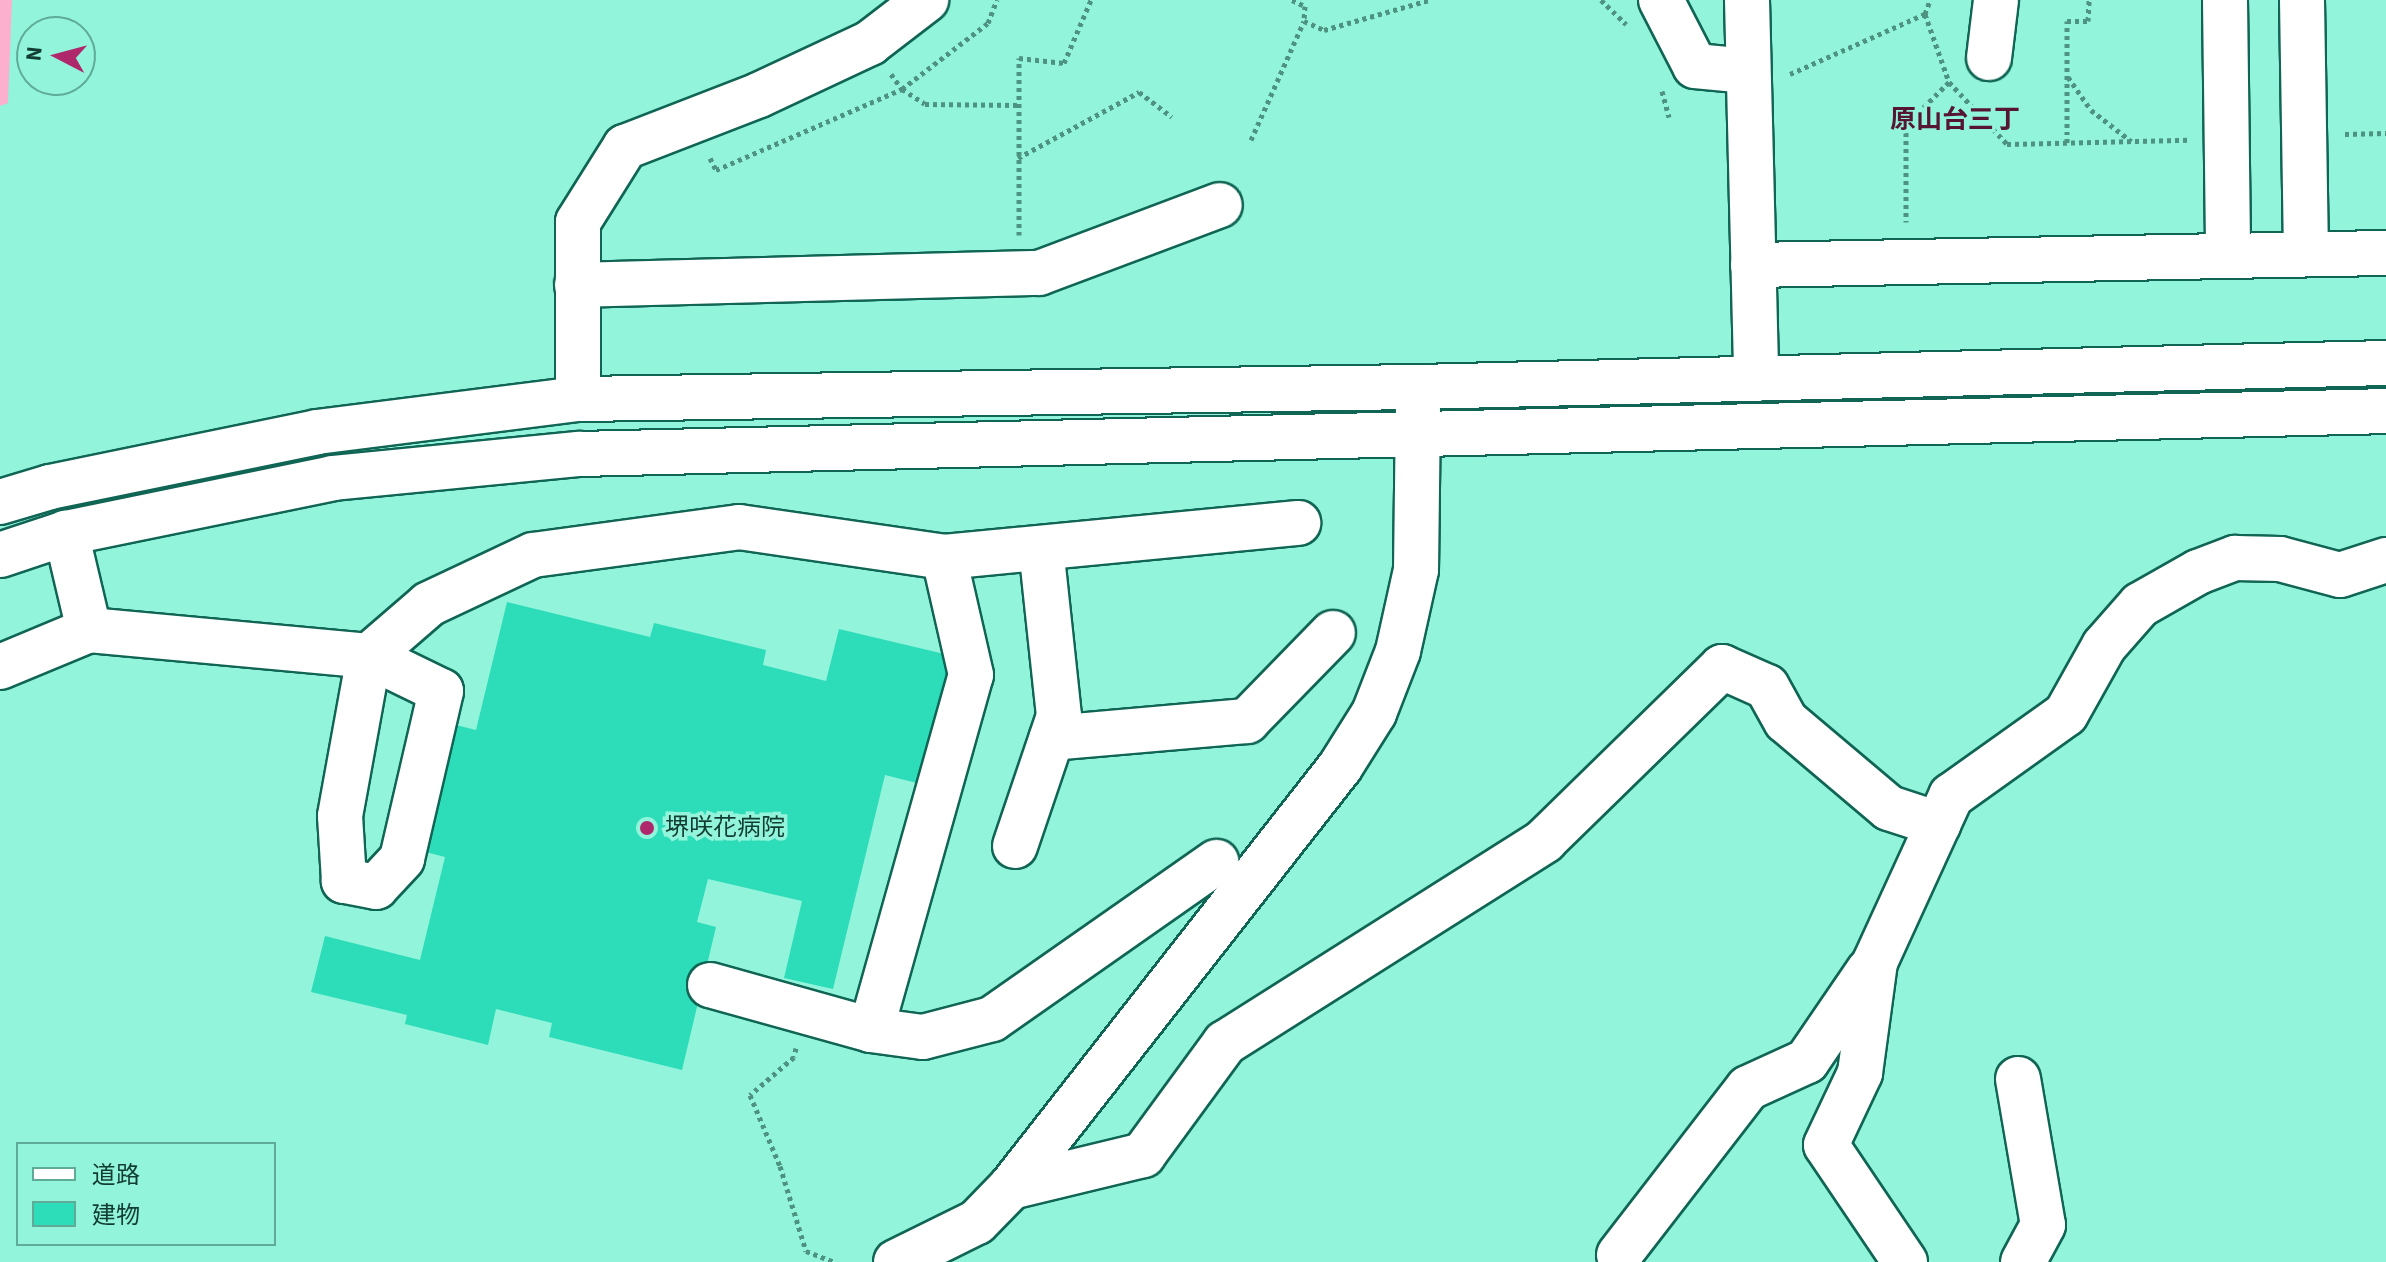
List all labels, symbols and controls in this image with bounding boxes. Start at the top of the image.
north arrow [16,16,96,96]
text: N [17,45,51,63]
district label: 原山台三丁 [1890,104,2020,136]
place label: 堺咲花病院 [665,814,785,842]
marker: 堺咲花病院 [636,817,658,839]
legend [16,1142,276,1246]
text: 道路 [92,1158,140,1193]
text: 建物 [92,1198,140,1233]

